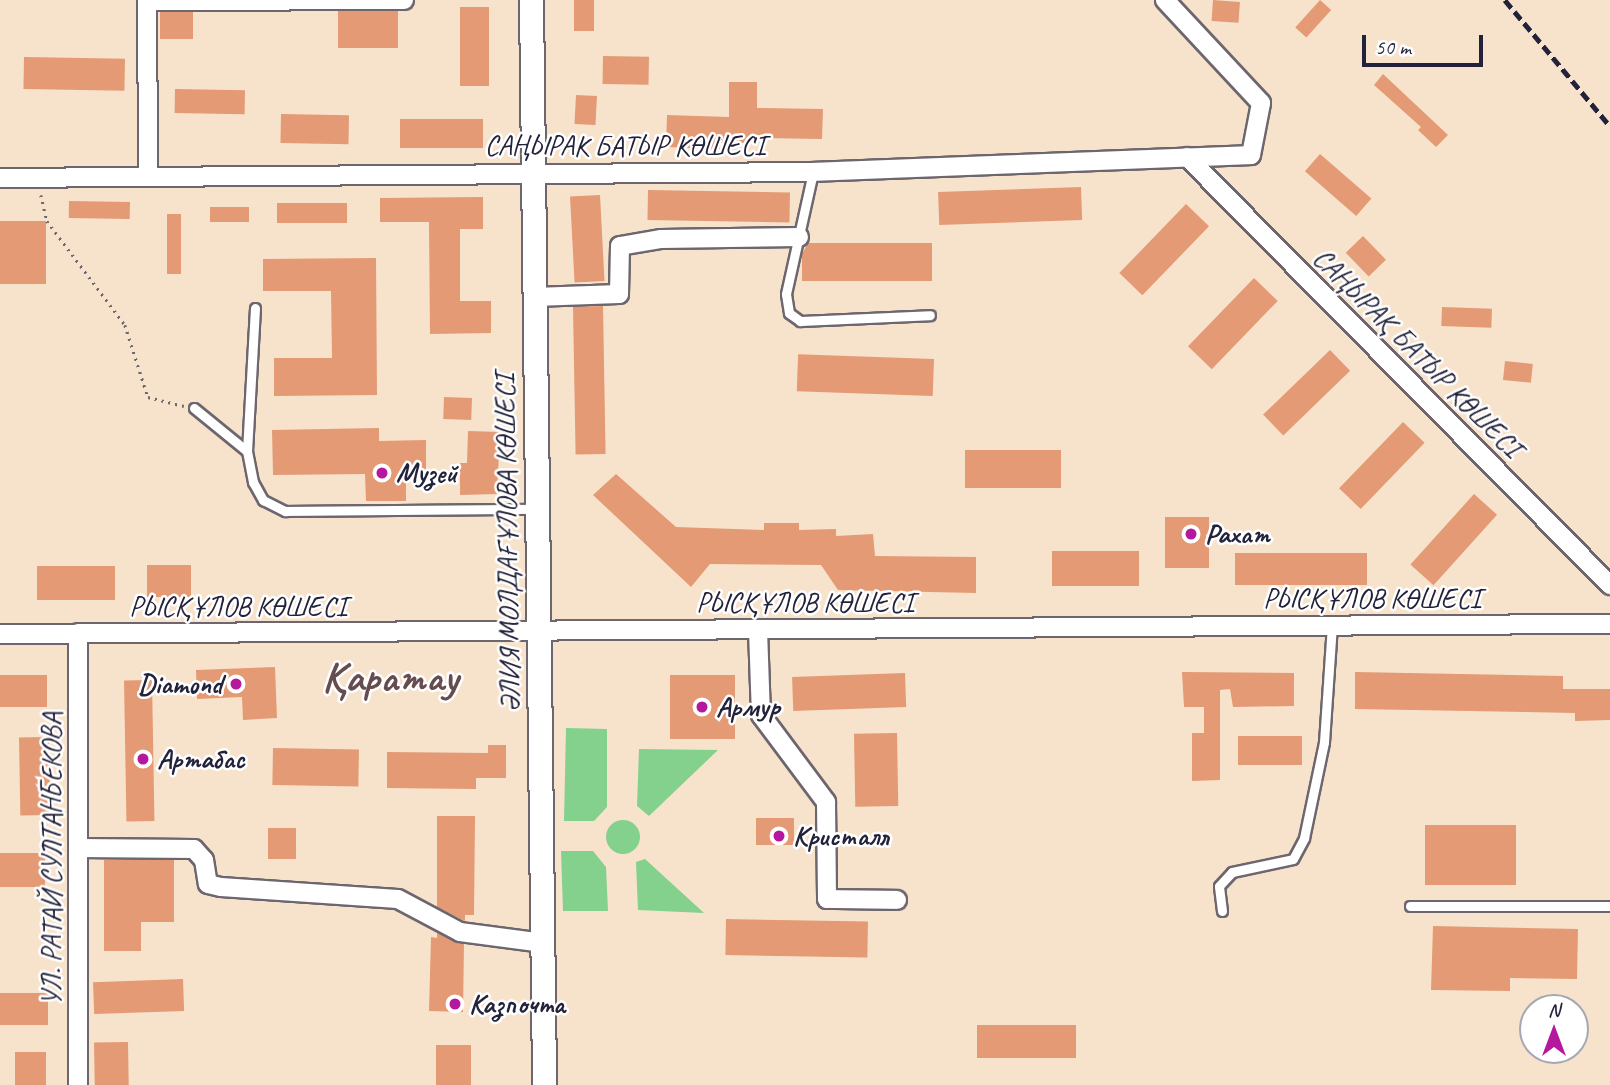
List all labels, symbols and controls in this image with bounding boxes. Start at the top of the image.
scale bar [1365,21,1486,65]
text: 50 m [1375,34,1411,60]
street label: САҢЫРАК БАТЫР КӨШЕСІ [485,129,765,163]
street label: САҢЫРАҚ БАТЫР КӨШЕСІ [1306,242,1528,464]
street label: ӘЛИЯ МОЛДАҒҰЛОВА КӨШЕСІ [488,373,528,713]
place label: Музей [396,456,457,490]
marker: Музей [374,465,390,481]
place label: Рахат [1205,517,1270,551]
marker: Рахат [1183,526,1199,542]
street label: РЫСҚҰЛОВ КӨШЕСІ [1263,582,1481,616]
street label: РЫСҚҰЛОВ КӨШЕСІ [696,586,914,620]
street label: РЫСҚҰЛОВ КӨШЕСІ [129,590,347,624]
district label: Қаратау [322,653,458,703]
place label: Diamond [138,667,222,701]
marker: Diamond [228,676,244,692]
place label: Армур [716,690,780,724]
marker: Армур [694,699,710,715]
street label: УЛ. РАТАЙ СУЛТАНБЕКОВА [35,712,69,1006]
place label: Артабас [157,742,244,776]
marker: Артабас [135,751,151,767]
place label: Кристалл [793,819,889,853]
marker: Кристалл [771,828,787,844]
place label: Казпочта [469,987,565,1021]
north arrow [1519,994,1589,1064]
marker: Казпочта [447,996,463,1012]
text: N [1548,998,1560,1022]

